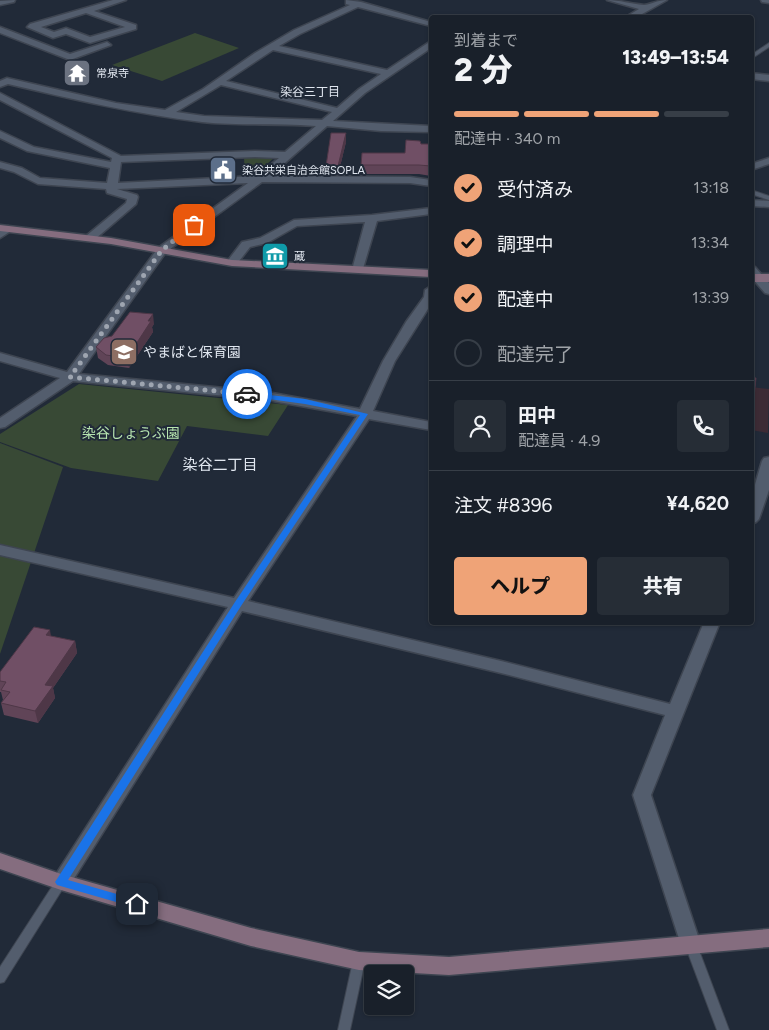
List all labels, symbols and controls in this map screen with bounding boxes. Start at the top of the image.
text: 到着まで [454,31,518,50]
text: 13:49–13:54 [622,46,729,69]
text: 2 分 [454,51,512,89]
temple icon: 常泉寺 [62,58,92,88]
place label: 常泉寺 [96,67,129,80]
district label: 染谷三丁目 [280,85,340,99]
text: 配達中 · 340 m [454,129,560,148]
public building icon: 染谷共栄自治会館SOPLA [208,155,238,185]
place label: 染谷共栄自治会館SOPLA [242,164,365,177]
icon: check [454,174,482,202]
text: 受付済み [497,178,573,201]
text: 13:18 [693,178,729,197]
pin [173,204,215,246]
icon: bag [180,211,208,239]
icon: check [454,229,482,257]
text: 調理中 [497,233,554,256]
text: 13:34 [691,233,729,252]
museum icon: 蔵 [260,241,290,271]
place label: 蔵 [294,250,305,263]
icon: check [454,284,482,312]
text: 配達中 [497,288,554,311]
text: 13:39 [692,288,729,307]
school or university icon: やまばと保育園 [109,337,139,367]
text: 配達完了 [497,343,573,366]
place label: やまばと保育園 [143,344,241,361]
courier [222,369,272,419]
icon: car [233,380,261,408]
button: person [454,400,506,452]
button: phone [677,400,729,452]
text: 田中 [518,404,556,427]
park label: 染谷しょうぶ園 [82,425,180,442]
text: 配達員 · 4.9 [518,431,600,450]
district label: 染谷二丁目 [182,456,258,474]
text: ¥4,620 [666,492,729,515]
text: 注文 #8396 [454,494,552,517]
button: ヘルプ [454,557,587,615]
button: 共有 [597,557,729,615]
pin [116,883,158,925]
icon: home [123,890,151,918]
map controls [364,965,414,1015]
button: layers [364,965,414,1015]

